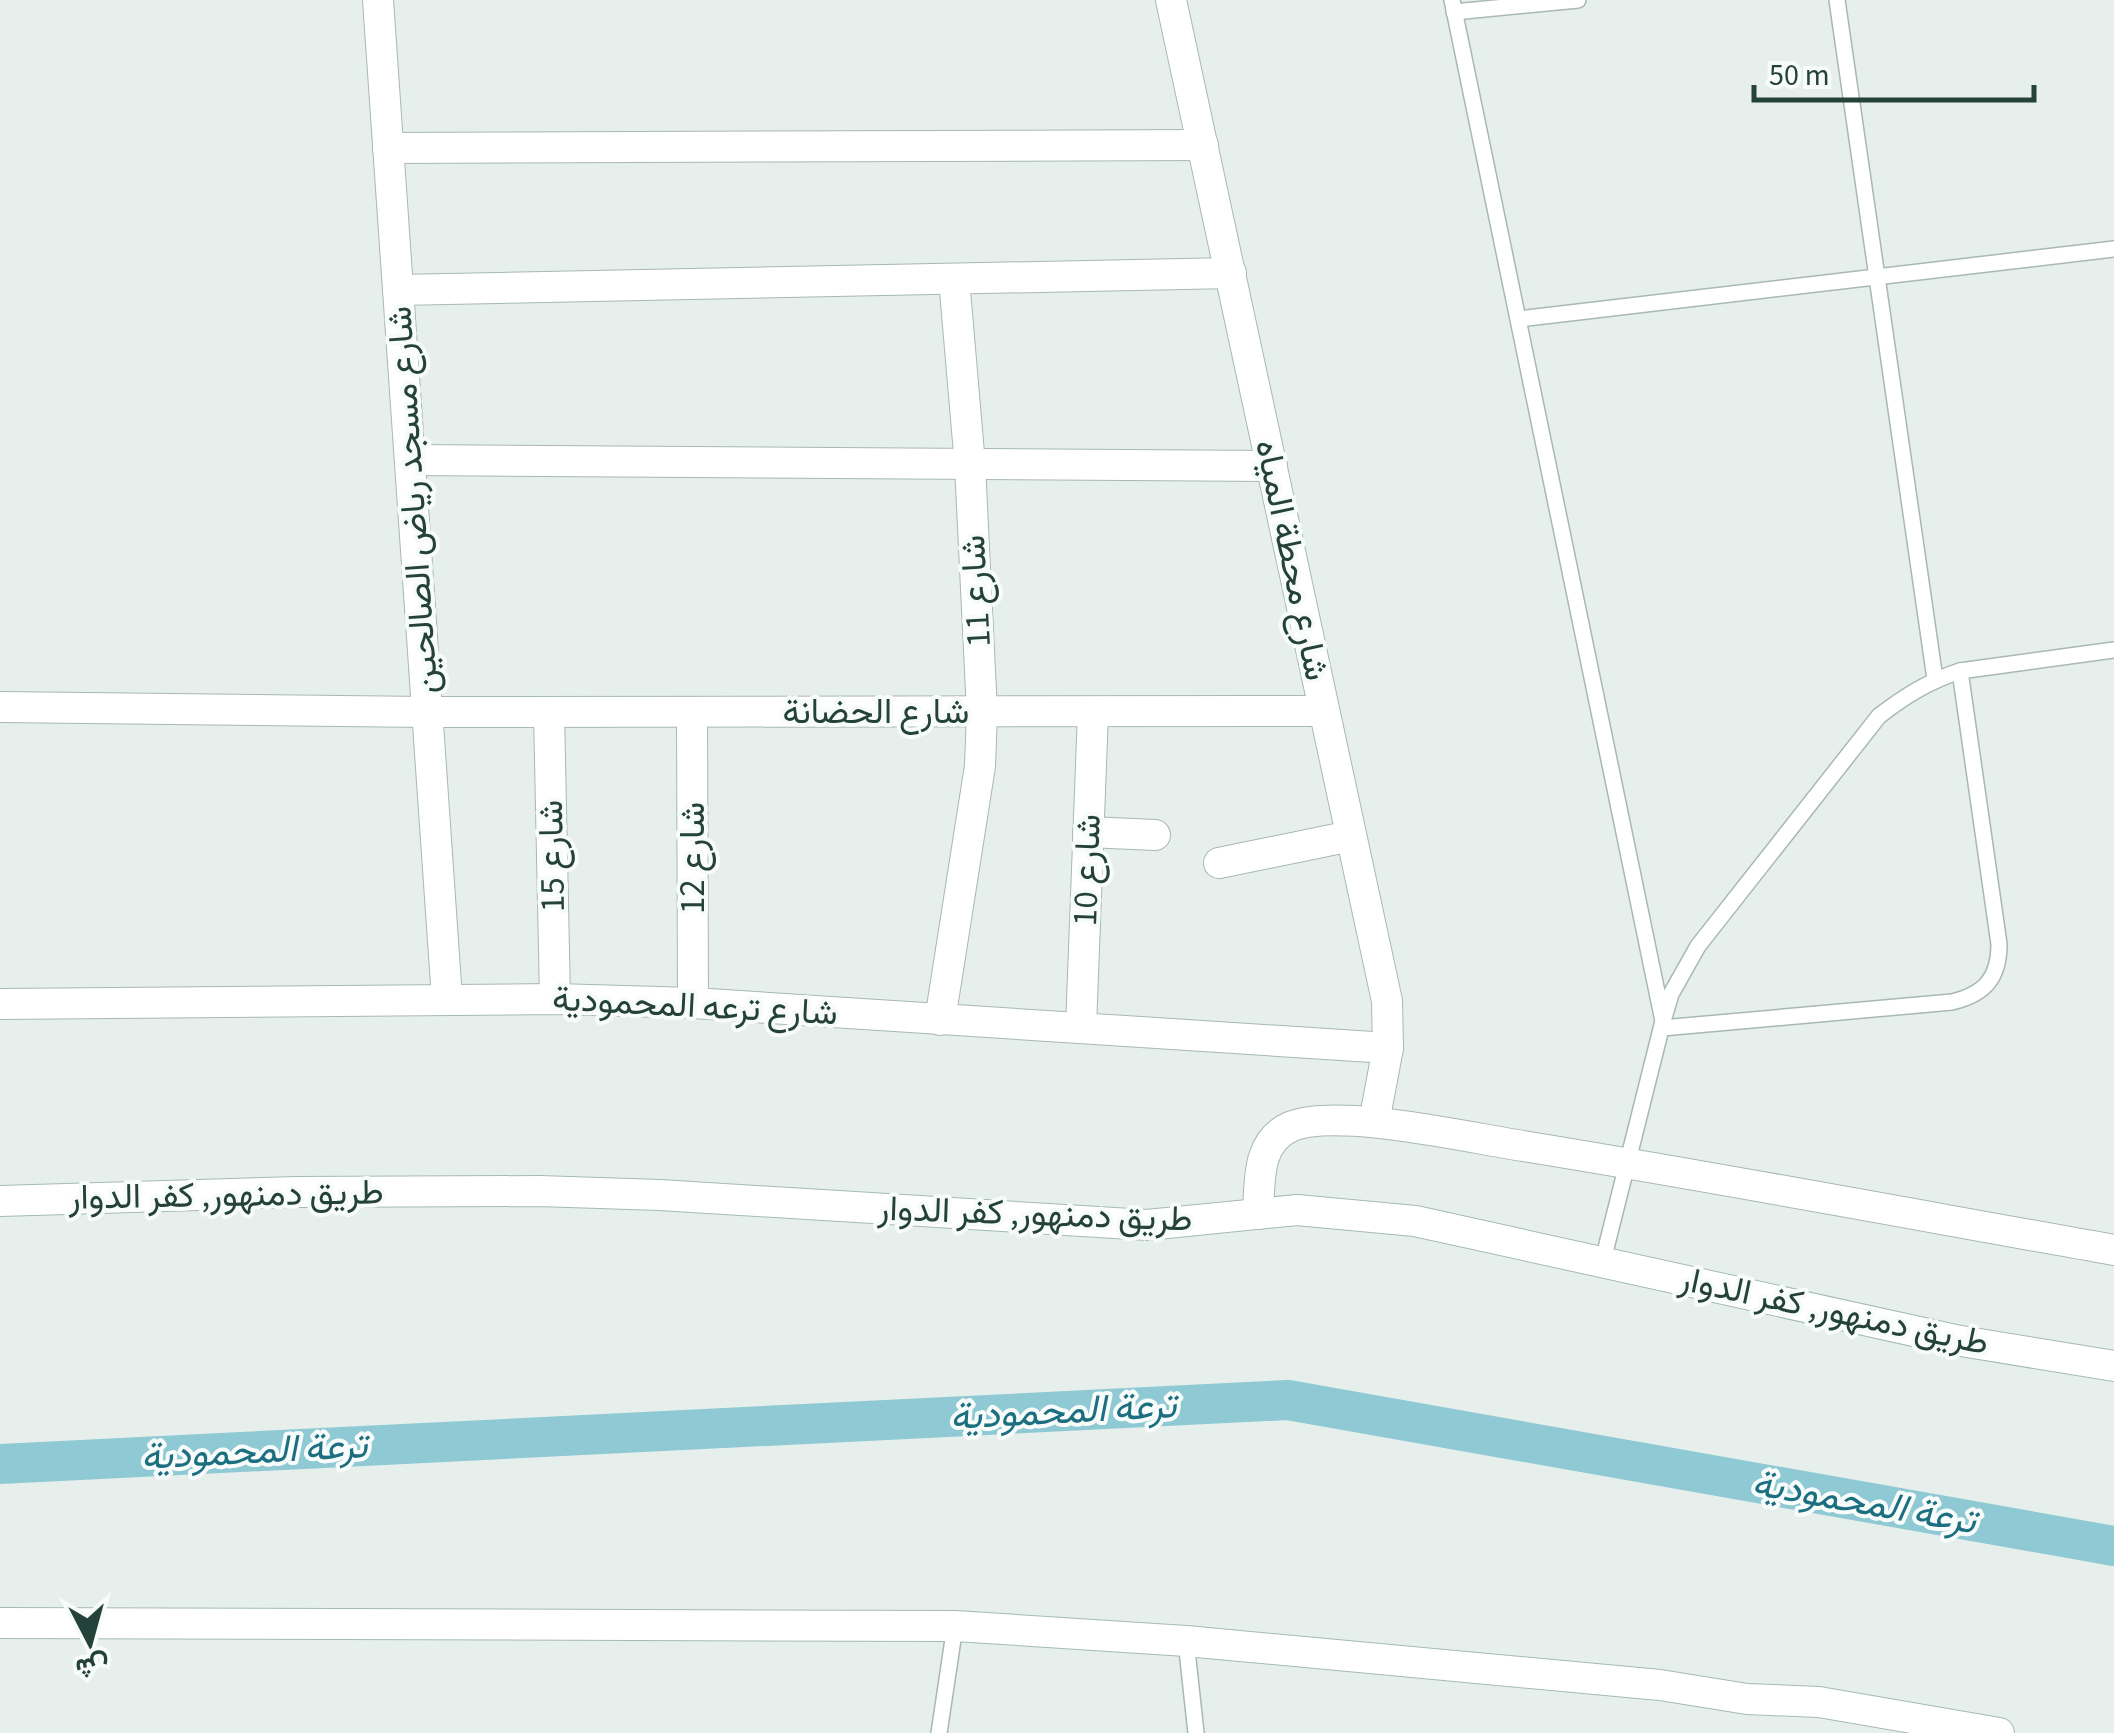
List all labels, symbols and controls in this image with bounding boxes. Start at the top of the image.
scale bar [1754,40,2034,102]
text: 50 m [1769,54,1830,97]
street label: شارع مسجد رياض الصالحين [375,305,451,695]
street label: شارع محطة المياه [1242,435,1342,685]
street label: شارع 11 [948,534,1004,648]
street label: شارع الحضانة [783,687,969,737]
street label: شارع 15 [526,799,578,913]
street label: شارع 12 [668,802,718,914]
street label: شارع 10 [1060,813,1114,927]
street label: شارع ترعه المحمودية [551,974,839,1038]
street label: طريق دمنهور, كفر الدوار [67,1167,384,1223]
street label: طريق دمنهور, كفر الدوار [876,1183,1193,1244]
street label: طريق دمنهور, كفر الدوار [1674,1254,1993,1368]
water label: ترعة المحمودية [949,1378,1182,1444]
water label: ترعة المحمودية [140,1418,373,1484]
water label: ترعة المحمودية [1748,1456,1984,1549]
north arrow [40,1593,140,1693]
text: ش [74,1645,111,1689]

